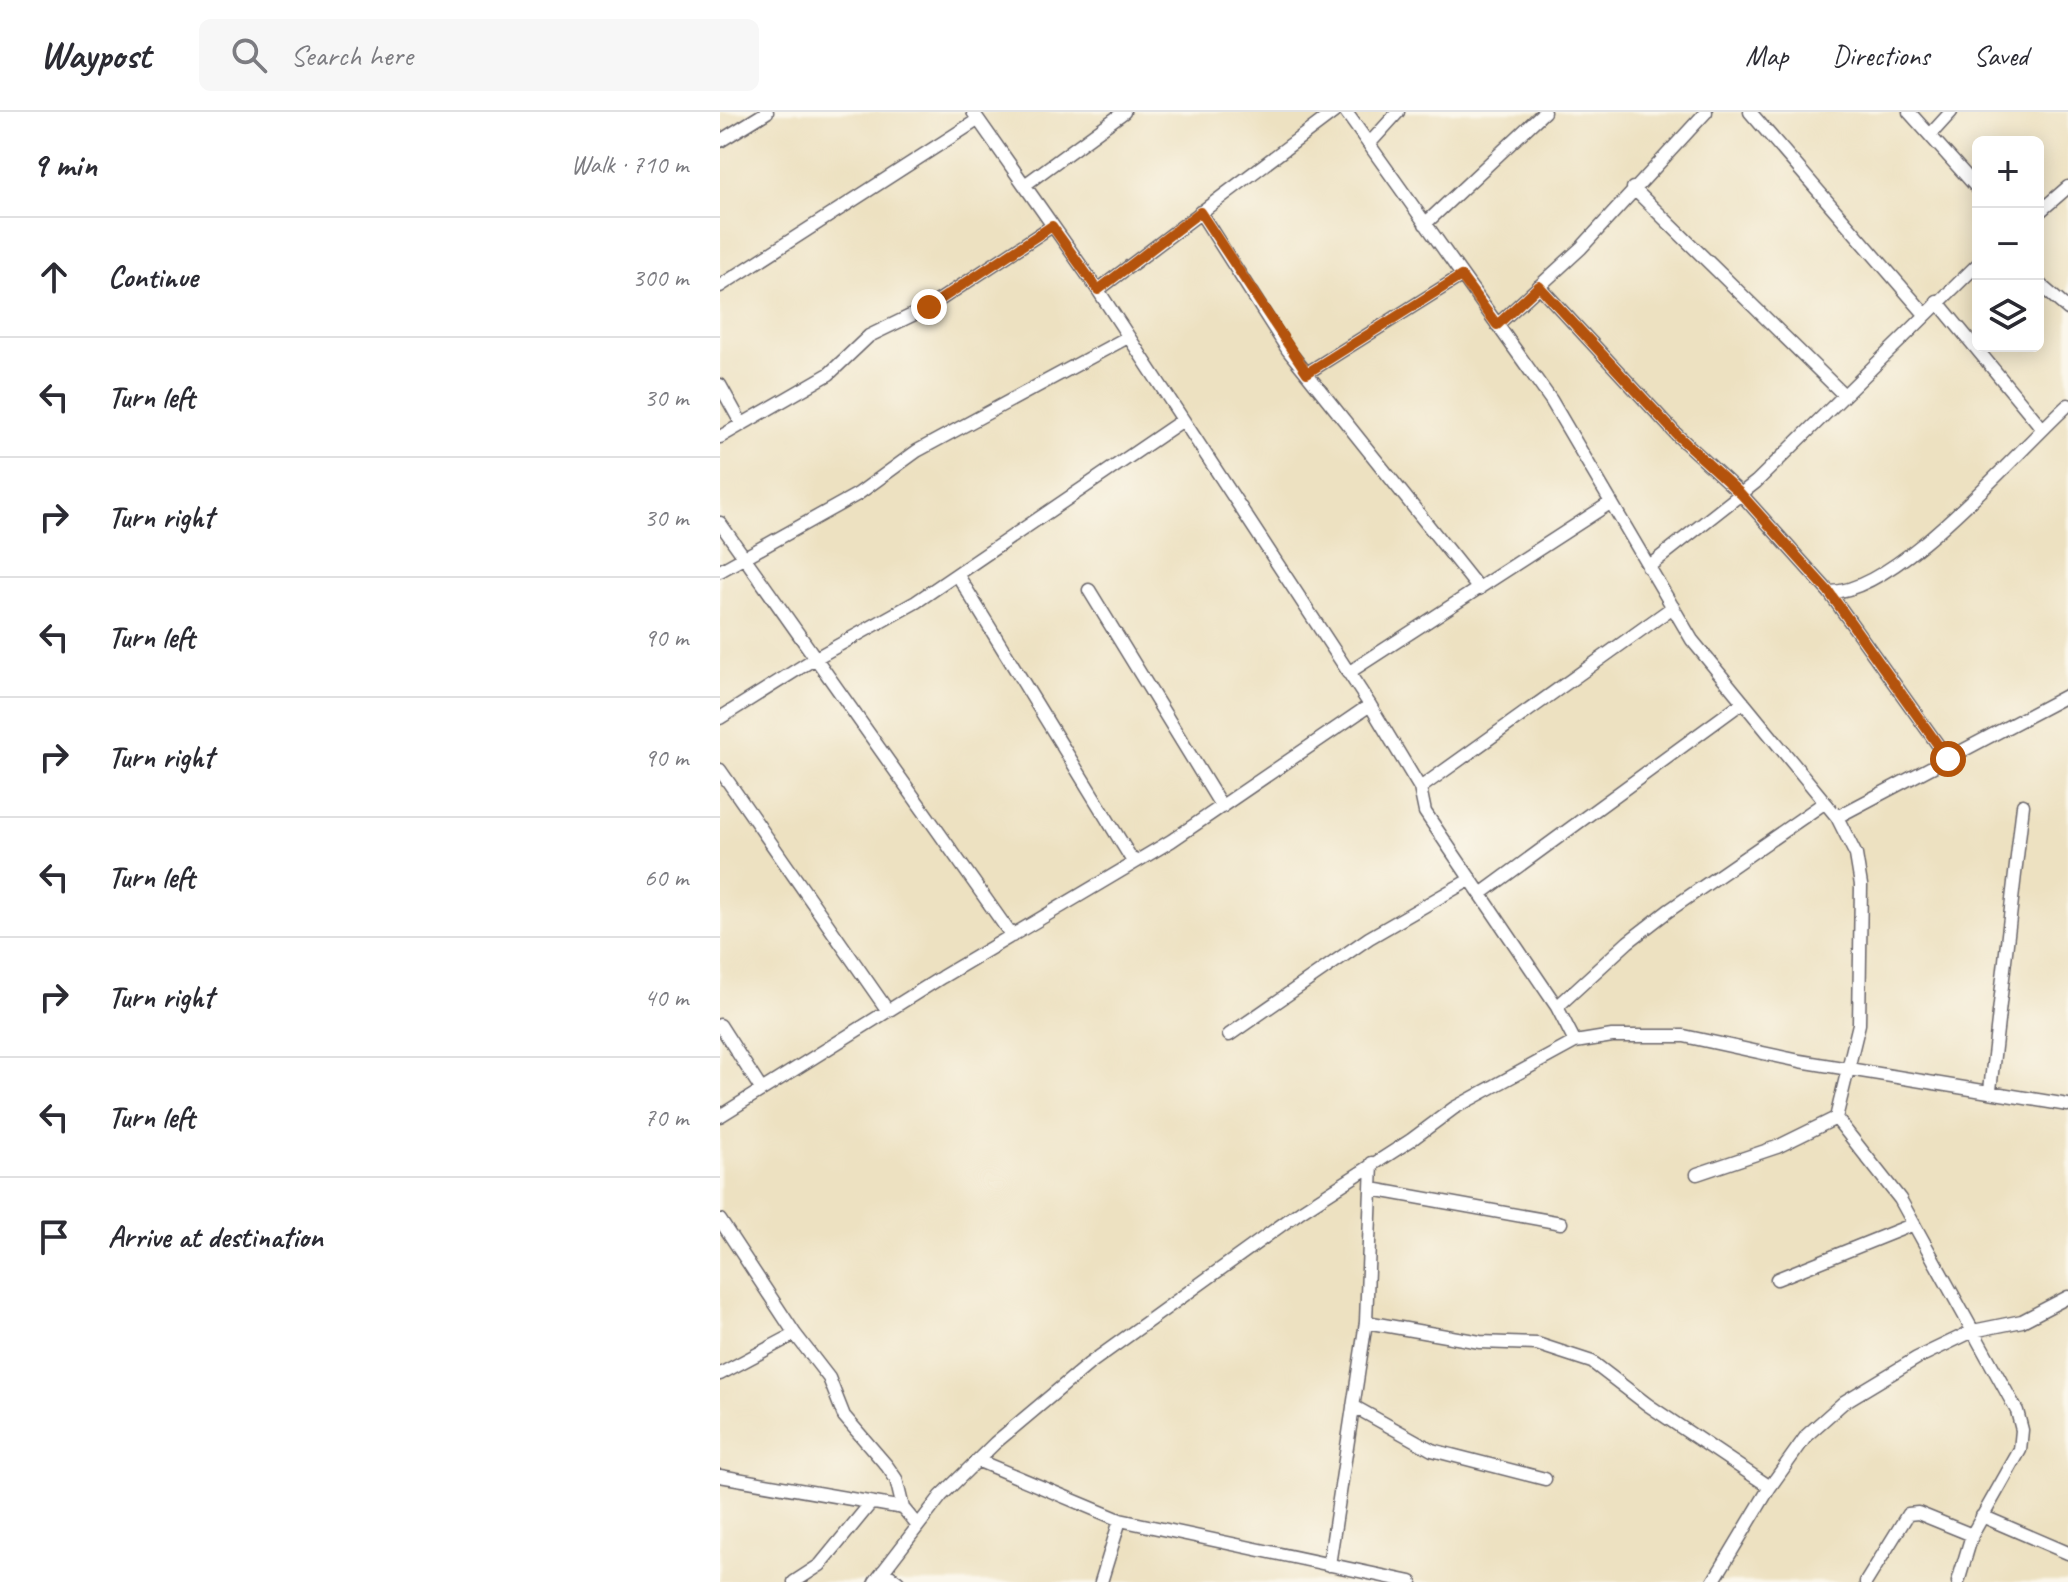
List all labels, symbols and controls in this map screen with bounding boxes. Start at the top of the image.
search box [199,19,759,91]
text: Waypost [40,32,151,79]
icon: search [227,33,271,77]
text: Search here [291,36,413,74]
text: Map [1745,38,1788,73]
text: Directions [1832,38,1930,73]
text: Saved [1974,38,2028,73]
map controls [1972,136,2044,352]
button: + [1972,136,2044,208]
text: 9 min [32,143,97,186]
text: Walk · 710 m [571,148,688,181]
button: − [1972,208,2044,280]
icon: ahead [32,255,76,299]
text: Continue [108,258,198,296]
text: 300 m [632,261,688,294]
button: layers [1972,280,2044,352]
route end [911,289,947,325]
icon: left [32,375,76,419]
text: Turn left [108,378,195,416]
text: 30 m [644,381,688,414]
icon: right [32,495,76,539]
text: Turn right [108,498,213,536]
text: 30 m [644,501,688,534]
icon: left [32,615,76,659]
text: Turn left [108,618,195,656]
text: 90 m [644,621,688,654]
icon: right [32,735,76,779]
text: Turn right [108,738,213,776]
text: 90 m [644,741,688,774]
route start [1930,741,1966,777]
icon: left [32,855,76,899]
text: Turn left [108,858,195,896]
text: 60 m [644,861,688,894]
icon: right [32,975,76,1019]
text: Turn right [108,978,213,1016]
text: 40 m [644,981,688,1014]
icon: left [32,1095,76,1139]
text: Turn left [108,1098,195,1136]
text: 70 m [644,1101,688,1134]
icon: arrive [32,1215,76,1259]
text: Arrive at destination [108,1218,323,1256]

